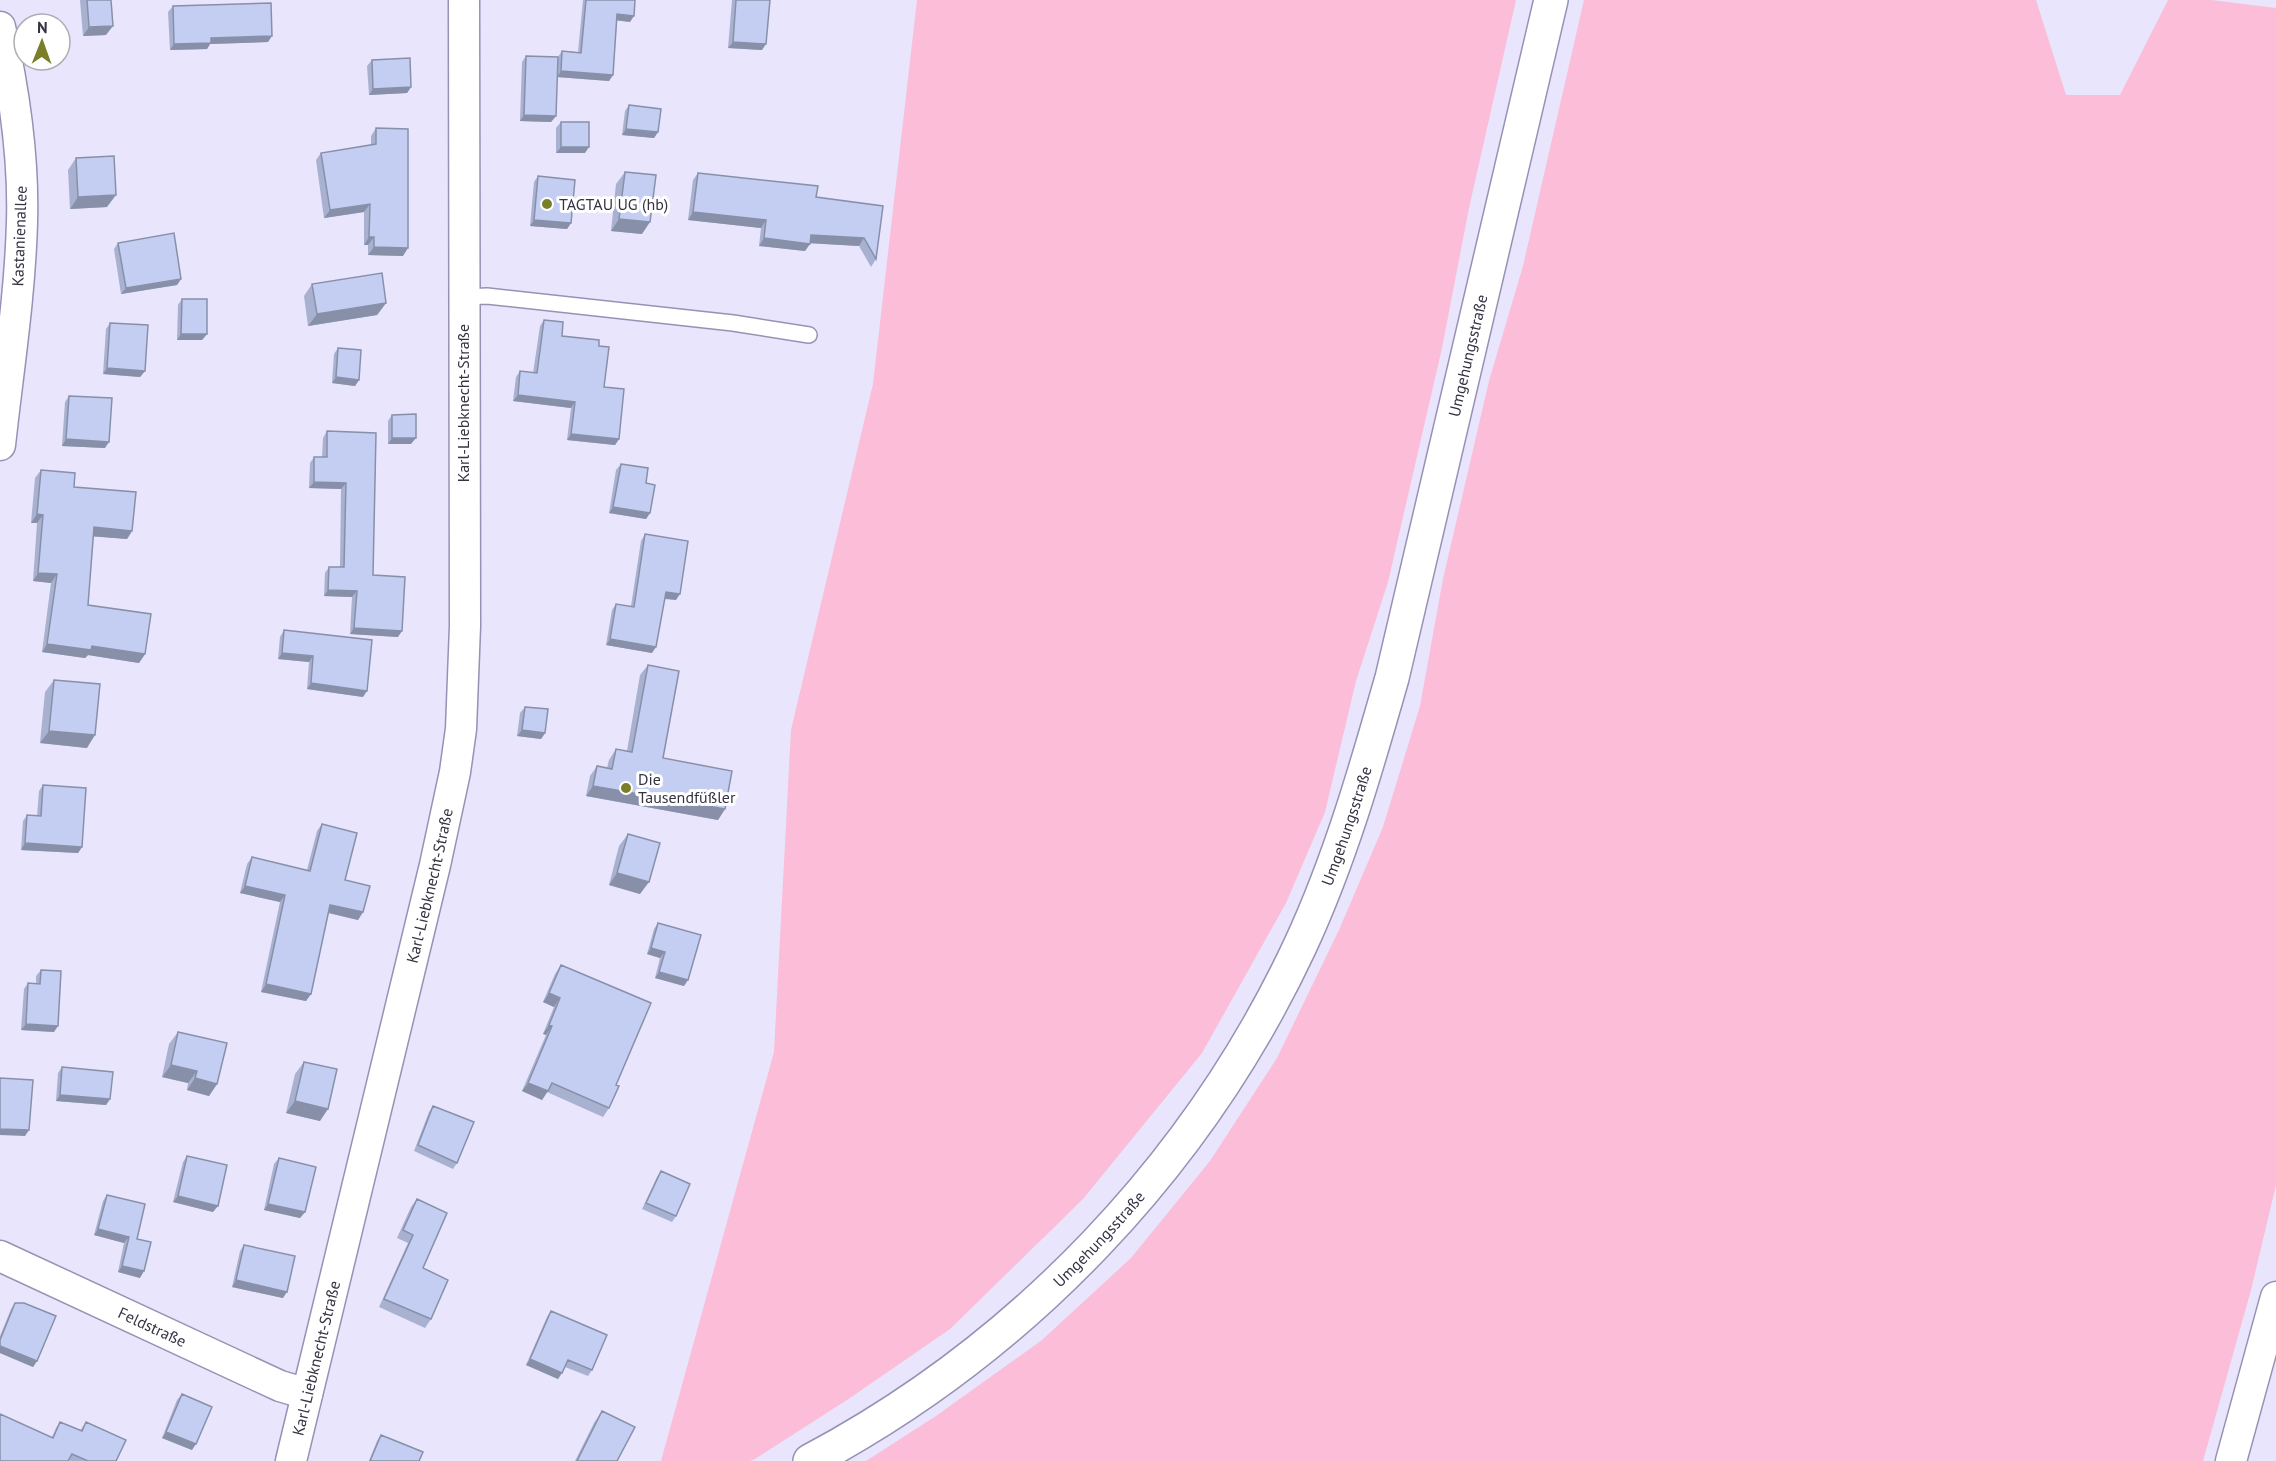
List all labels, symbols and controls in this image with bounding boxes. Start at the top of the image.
north arrow [12,12,72,72]
text: N [37,17,48,37]
street label: Kastanienallee [7,185,31,287]
place label: TAGTAU UG (hb) [559,194,668,214]
marker: TAGTAU UG (hb) [540,197,554,211]
street label: Umgehungsstraße [1444,292,1492,419]
street label: Karl-Liebknecht-Straße [453,324,473,482]
street label: Umgehungsstraße [1317,764,1376,888]
place label: Die Tausendfüßler [638,769,736,807]
marker: Die Tausendfüßler [619,781,633,795]
street label: Karl-Liebknecht-Straße [402,806,457,965]
street label: Umgehungsstraße [1049,1187,1149,1291]
street label: Karl-Liebknecht-Straße [288,1279,344,1437]
street label: Feldstraße [115,1302,190,1351]

